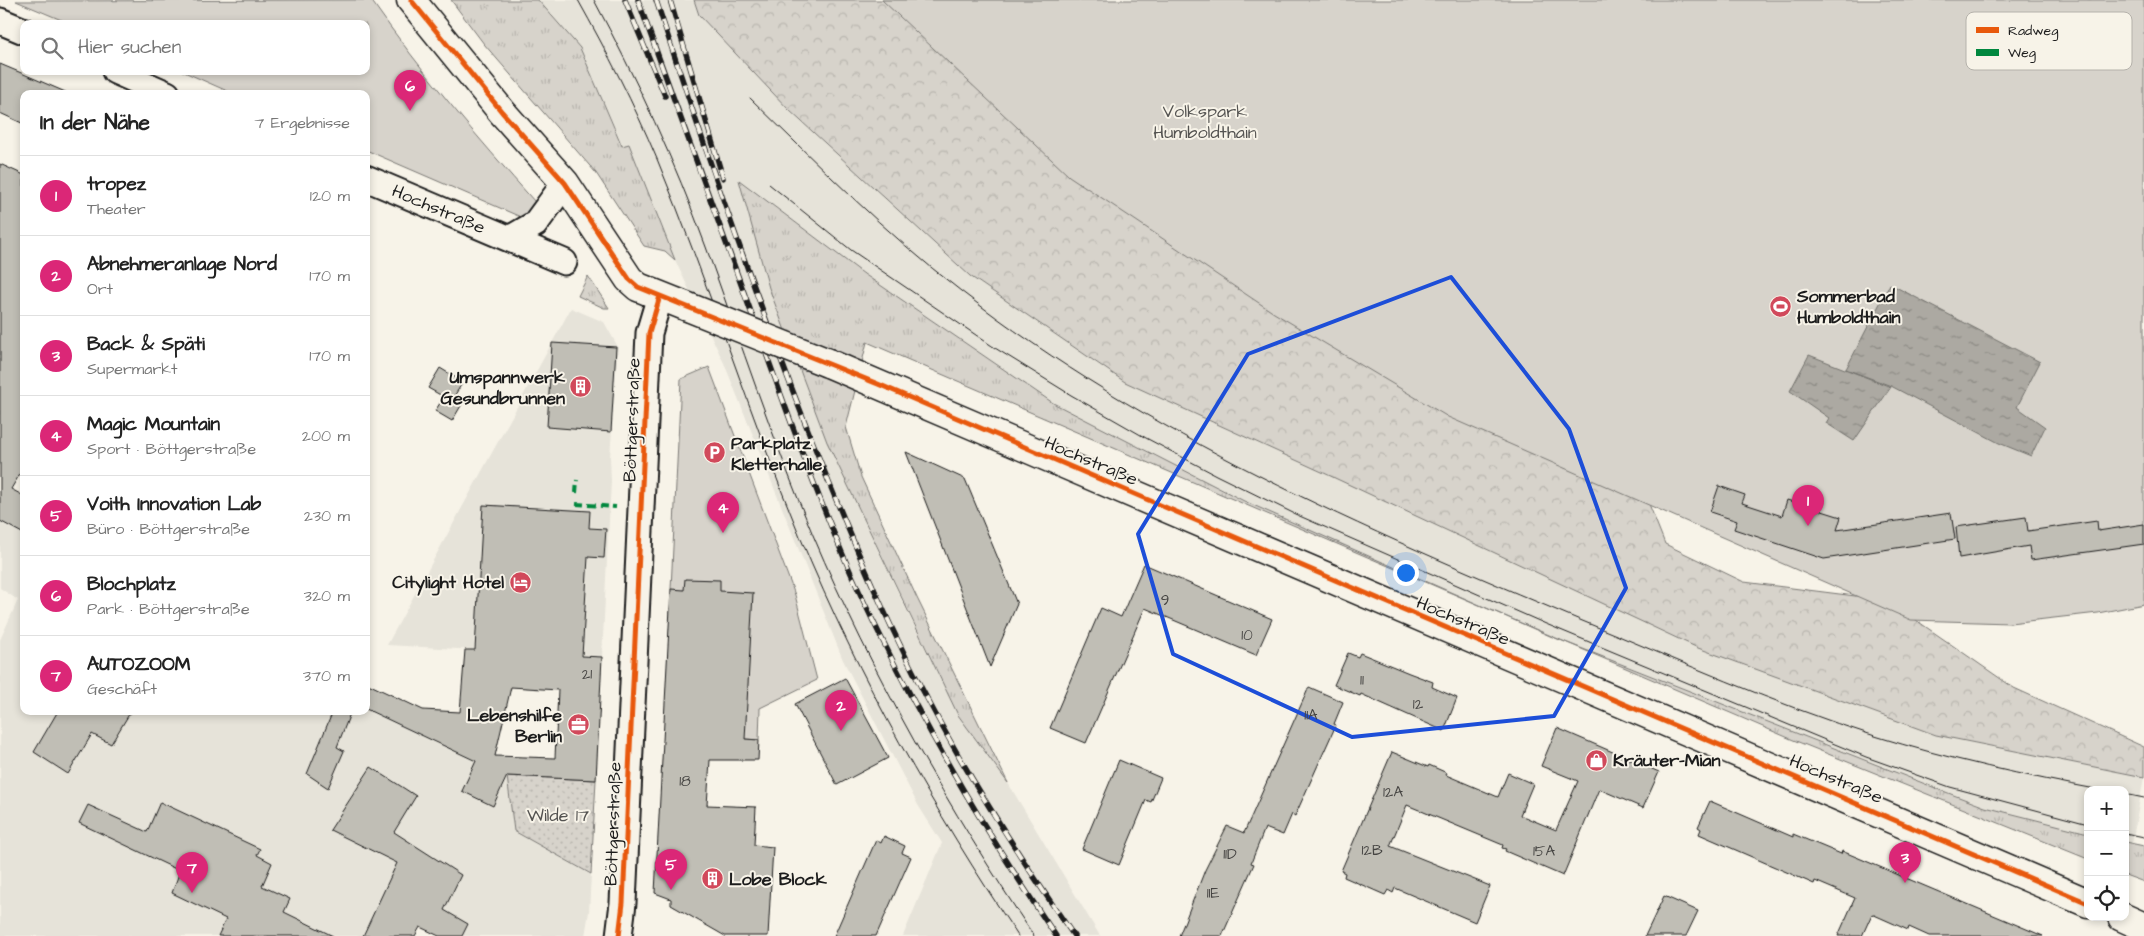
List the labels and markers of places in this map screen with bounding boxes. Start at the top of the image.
pin: 6 [394,70,426,111]
place label: Sommerbad Humboldthain [1796,284,1900,330]
sports icon: Sommerbad Humboldthain [1769,294,1793,318]
place label: Umspannwerk Gesundbrunnen [440,365,566,411]
building icon: Umspannwerk Gesundbrunnen [569,375,593,399]
place label: Parkplatz Kletterhalle [731,431,822,477]
parking icon: Parkplatz Kletterhalle [703,441,727,465]
pin: 1 [1792,485,1824,526]
pin: 4 [707,492,739,533]
place label: Citylight Hotel [392,570,504,596]
hotel icon: Citylight Hotel [508,570,532,594]
pin: 2 [825,690,857,731]
place label: Lebenshilfe Berlin [467,703,562,749]
office icon: Lebenshilfe Berlin [566,713,590,737]
shop icon: Kräuter-Mian [1585,748,1609,772]
place label: Kräuter-Mian [1613,748,1720,773]
pin: 3 [1889,842,1921,883]
pin: 5 [655,849,687,890]
pin: 7 [176,852,208,893]
building icon: Lobe Block [701,867,725,891]
place label: Lobe Block [729,867,828,892]

